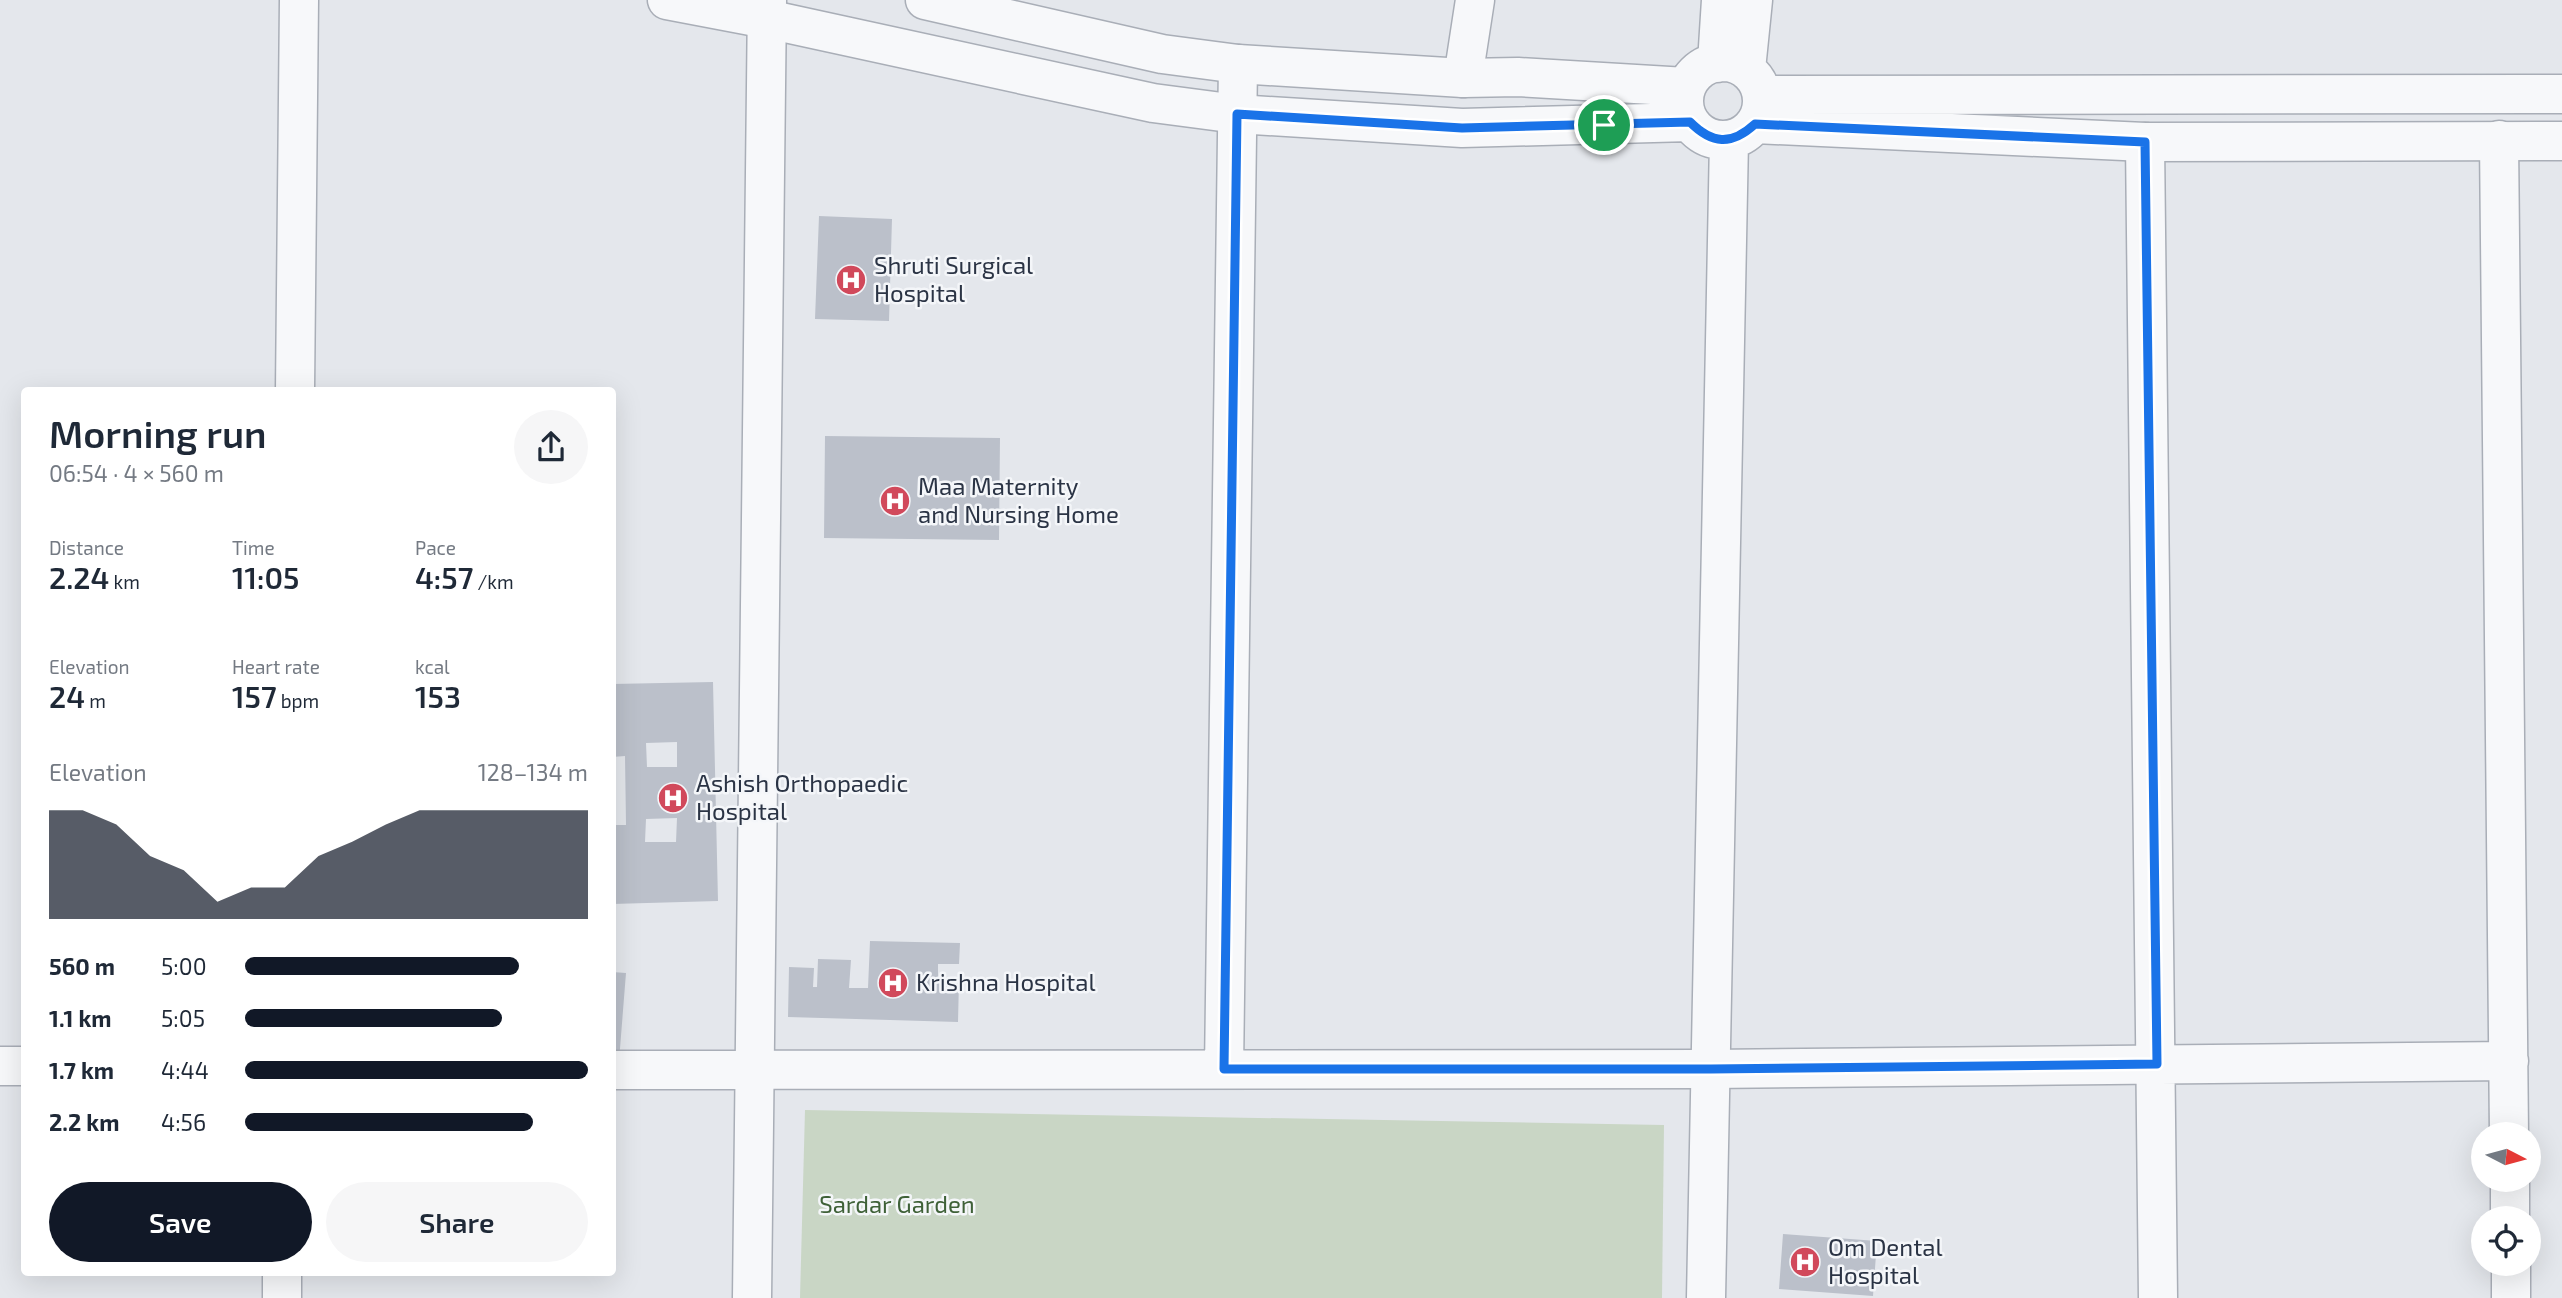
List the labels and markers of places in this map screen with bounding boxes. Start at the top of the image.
pin [1574,95,1634,155]
place label: Shruti Surgical Hospital [874,250,1033,307]
hospital icon: Shruti Surgical Hospital [834,263,868,297]
place label: Maa Maternity and Nursing Home [918,471,1119,528]
hospital icon: Maa Maternity and Nursing Home [878,484,912,518]
place label: Ashish Orthopaedic Hospital [696,768,908,825]
hospital icon: Ashish Orthopaedic Hospital [656,781,690,815]
hospital icon: Krishna Hospital [876,966,910,1000]
place label: Krishna Hospital [916,967,1096,996]
place label: Om Dental Hospital [1828,1232,1943,1289]
hospital icon: Om Dental Hospital [1788,1245,1822,1279]

